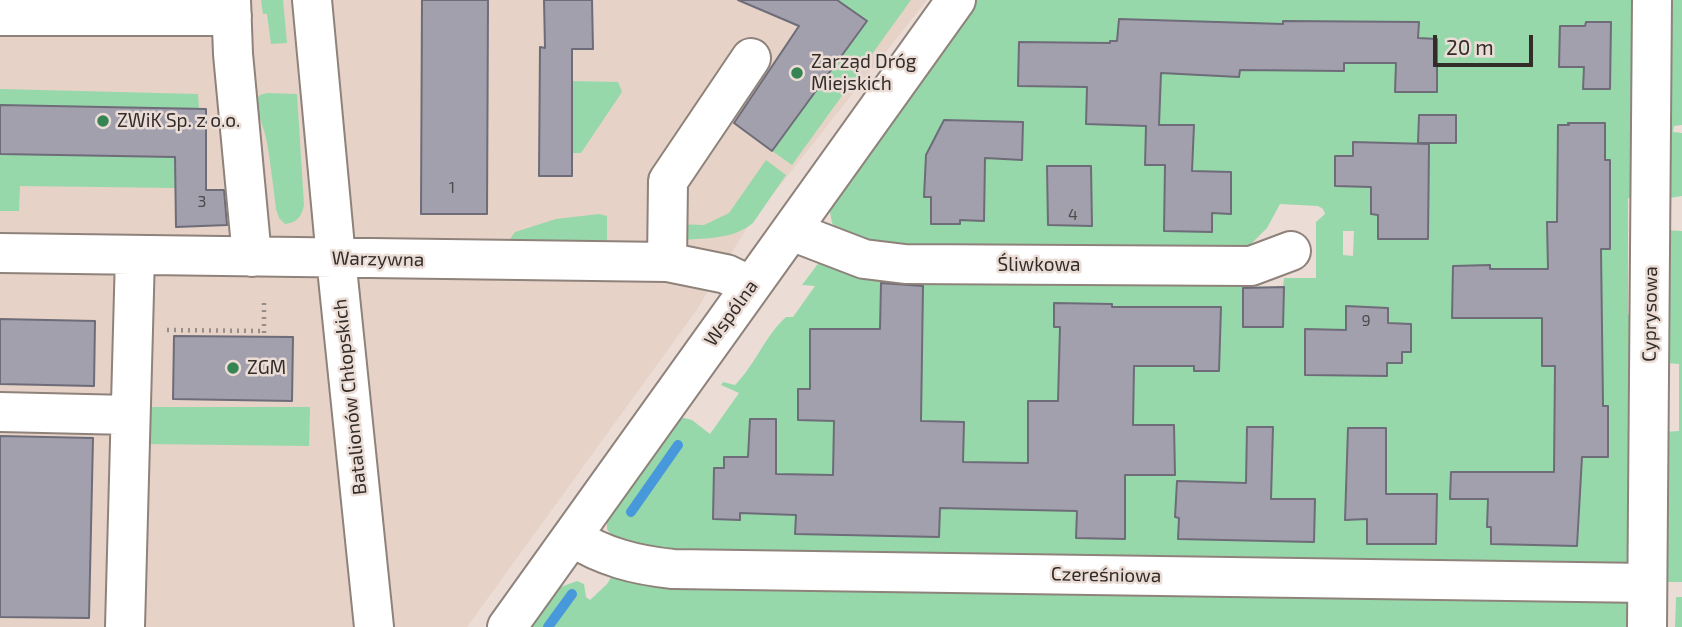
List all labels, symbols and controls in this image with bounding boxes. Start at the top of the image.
scale bar [1437,21,1537,65]
text: 20 m [1446,34,1494,59]
place label: Zarząd Dróg Miejskich [811,51,916,95]
marker: Zarząd Dróg Miejskich [789,65,805,81]
place label: ZWiK Sp. z o.o. [117,110,240,132]
marker: ZWiK Sp. z o.o. [95,113,111,129]
house number: 1 [449,178,455,198]
house number: 3 [198,192,206,212]
house number: 4 [1068,205,1078,225]
street label: Warzywna [331,247,425,271]
street label: Śliwkowa [998,254,1080,276]
street label: Cyprysowa [1638,266,1662,362]
street label: Wspólna [699,275,763,351]
street label: Batalionów Chłopskich [328,298,372,496]
house number: 9 [1361,311,1371,331]
place label: ZGM [247,357,286,379]
marker: ZGM [225,360,241,376]
street label: Czereśniowa [1051,563,1161,587]

